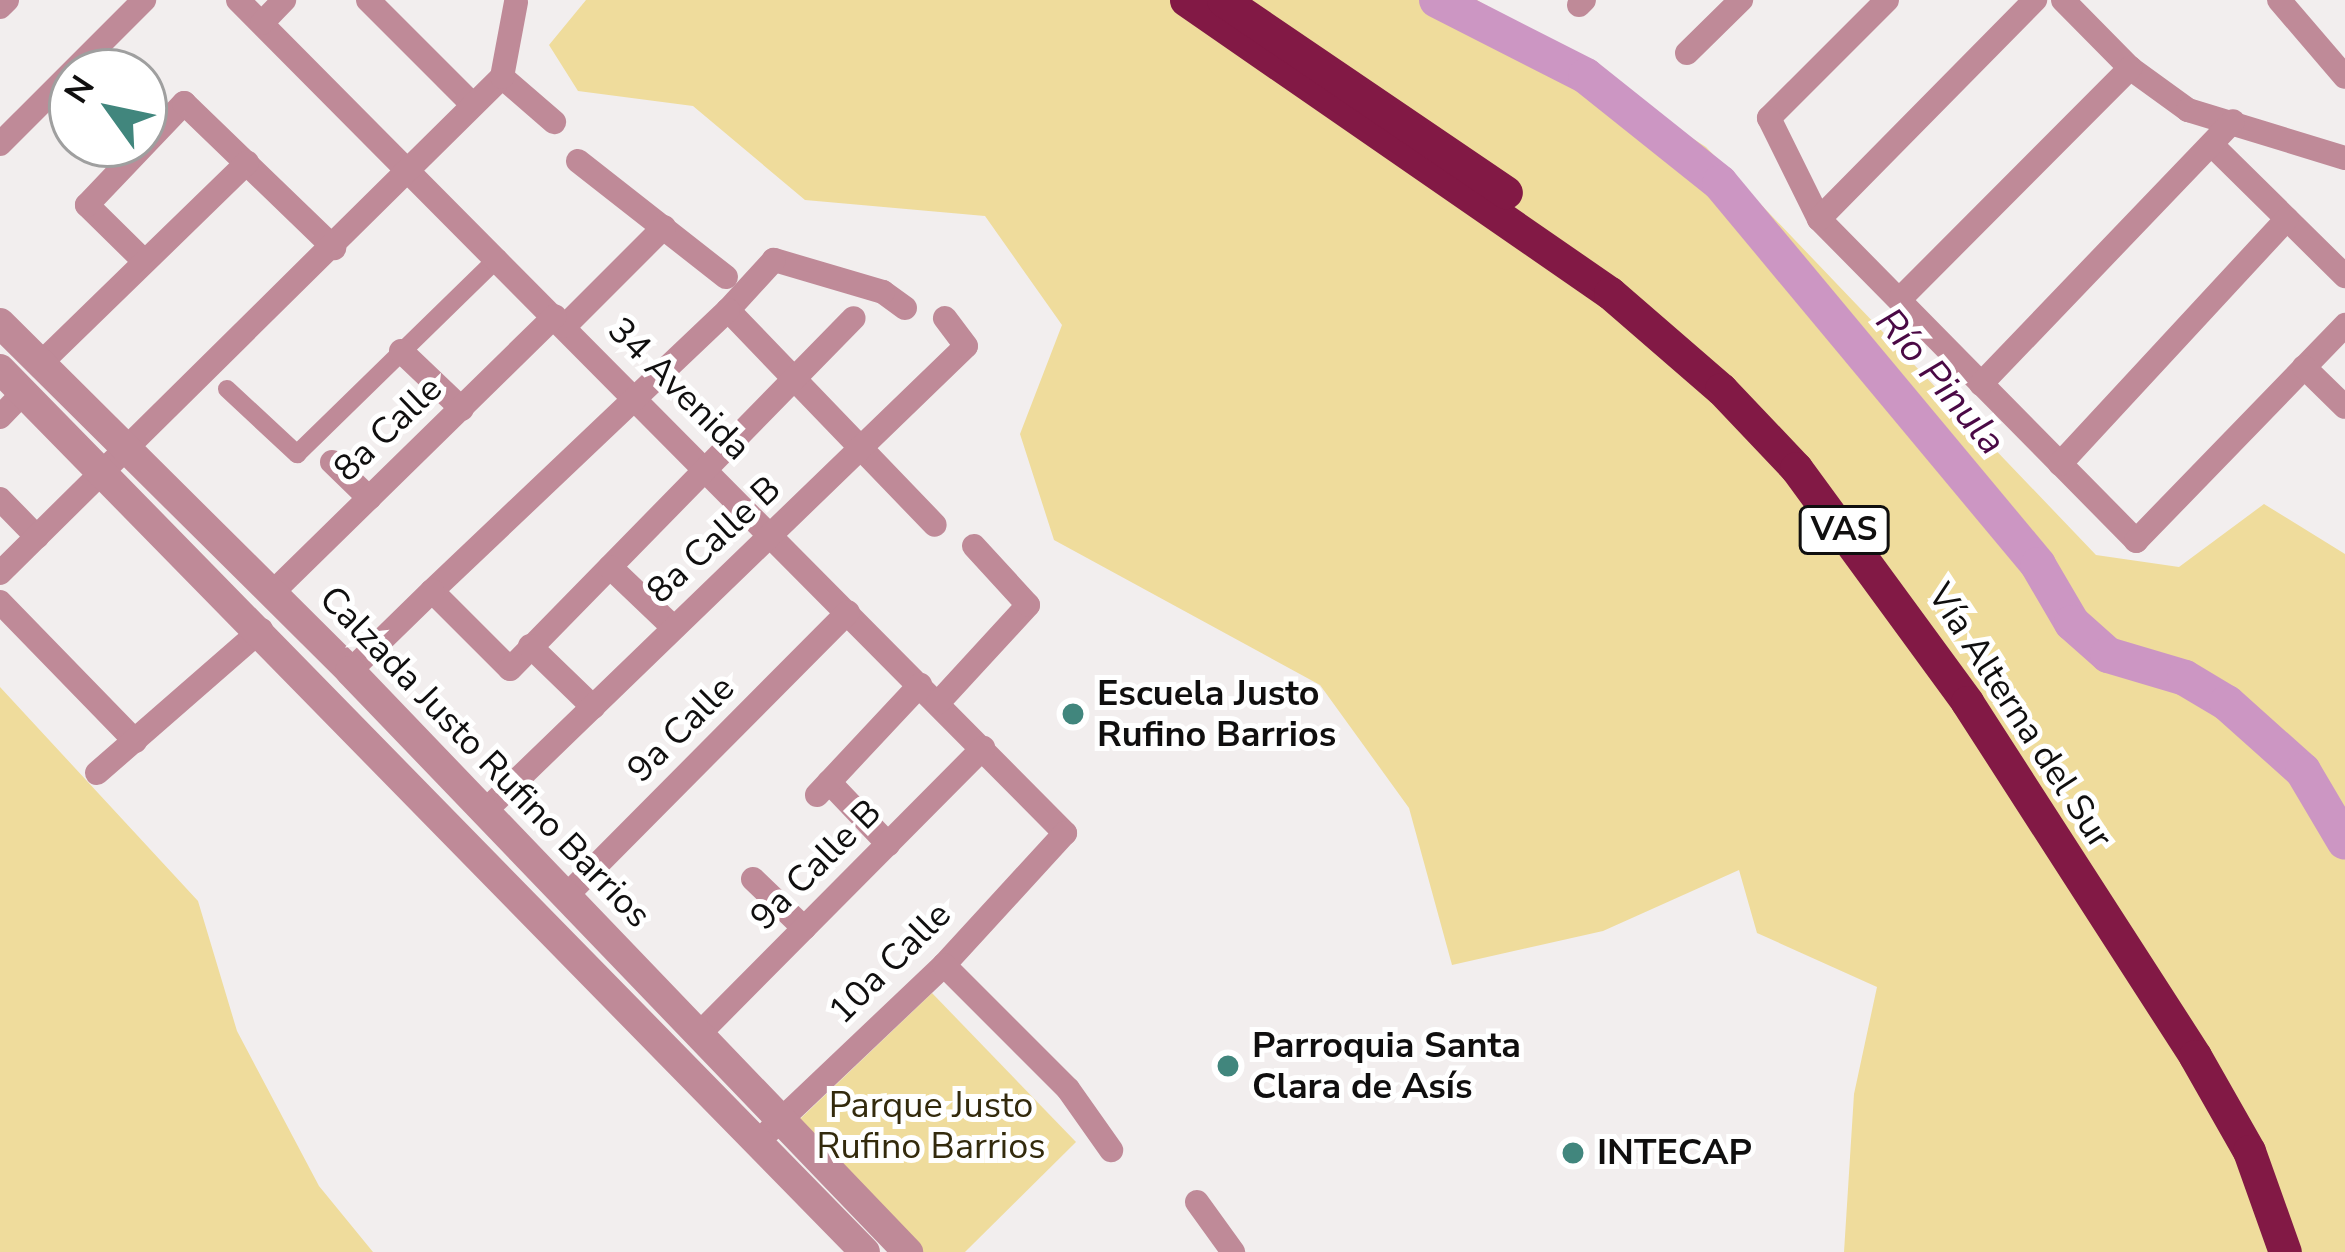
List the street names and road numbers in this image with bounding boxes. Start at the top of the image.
street label: 34 Avenida [599,309,759,469]
street label: 8a Calle [325,367,451,491]
street label: 8a Calle B [638,467,790,613]
road number: VAS [1796,503,1892,557]
street label: Vía Alterna del Sur [1918,576,2122,856]
street label: Calzada Justo Rufino Barrios [310,577,660,937]
street label: 9a Calle [619,667,743,791]
street label: 9a Calle B [742,791,890,939]
street label: 10a Calle [820,893,960,1033]

